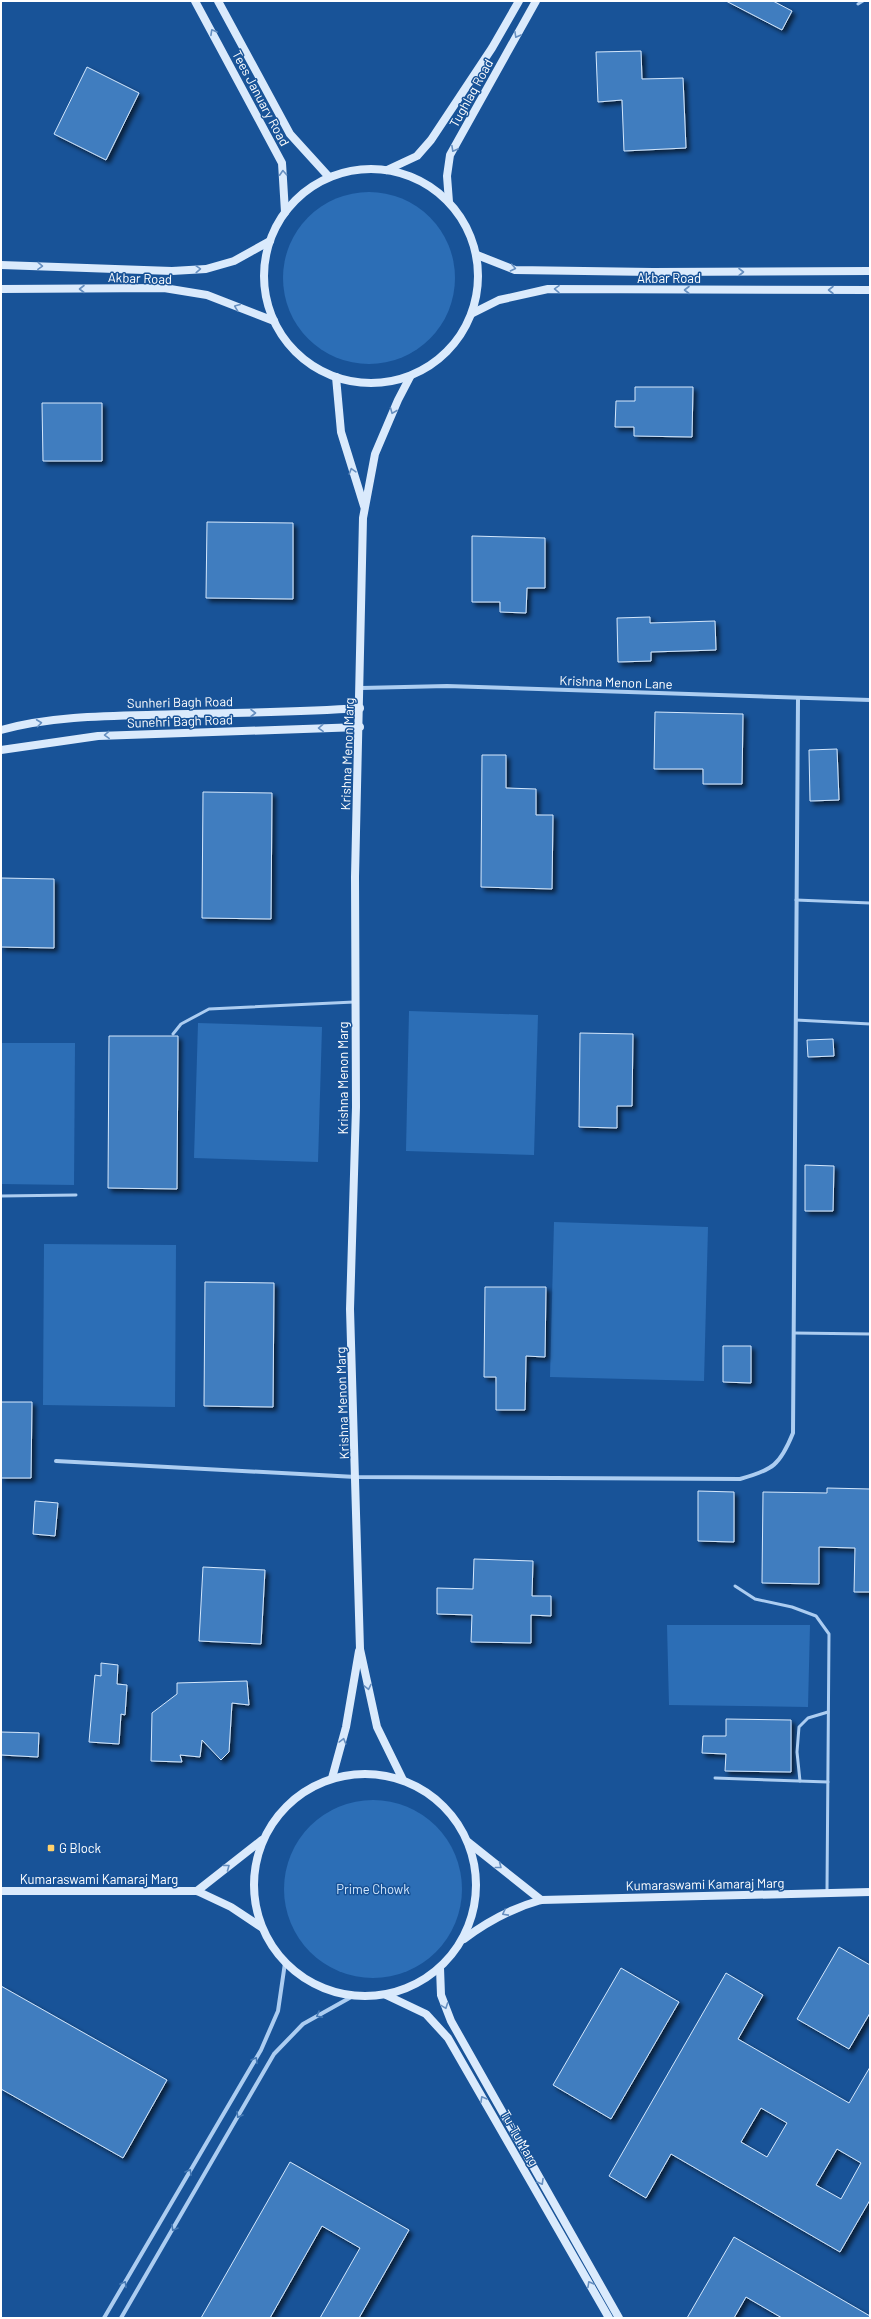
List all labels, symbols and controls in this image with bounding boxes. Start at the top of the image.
one-way arrow [210,29,217,37]
one-way arrow [515,31,522,38]
street label: Tees January Road [229,47,293,149]
street label: Tughlaq Road [446,56,496,130]
one-way arrow [451,144,459,152]
one-way arrow [278,170,287,176]
one-way arrow [37,262,43,270]
one-way arrow [510,264,517,272]
one-way arrow [195,265,201,274]
one-way arrow [738,268,744,276]
street label: Akbar Road [108,269,172,287]
street label: Akbar Road [637,270,701,286]
one-way arrow [79,285,85,293]
one-way arrow [554,285,560,293]
one-way arrow [684,286,690,294]
one-way arrow [828,286,834,294]
one-way arrow [234,303,241,311]
one-way arrow [390,407,398,415]
one-way arrow [348,468,357,475]
street label: Krishna Menon Lane [559,672,673,692]
street label: Sunheri Bagh Road [127,693,233,711]
street label: Krishna Menon Marg [337,697,357,811]
one-way arrow [250,709,256,717]
street label: Sunehri Bagh Road [127,711,233,731]
one-way arrow [36,719,42,728]
one-way arrow [318,724,324,732]
one-way arrow [104,731,110,740]
street label: Krishna Menon Marg [335,1022,351,1134]
street label: Krishna Menon Marg [332,1346,352,1460]
one-way arrow [364,1684,372,1690]
one-way arrow [338,1737,346,1744]
place label: G Block [59,1840,102,1856]
marker: G Block [46,1843,56,1853]
one-way arrow [494,1861,501,1868]
one-way arrow [223,1865,230,1872]
street label: Kumaraswami Kamaraj Marg [20,1871,178,1887]
street label: Kumaraswami Kamaraj Marg [626,1875,784,1893]
park label: Prime Chowk [336,1881,410,1897]
one-way arrow [502,1908,509,1916]
one-way arrow [440,2003,449,2010]
one-way arrow [316,2011,323,2018]
one-way arrow [250,2057,257,2064]
one-way arrow [480,2095,487,2103]
street label: Tu-Tu Marg [498,2107,542,2169]
one-way arrow [237,2111,244,2118]
one-way arrow [185,2169,192,2176]
one-way arrow [537,2177,544,2185]
one-way arrow [171,2223,178,2231]
one-way arrow [119,2281,126,2288]
one-way arrow [587,2281,594,2288]

